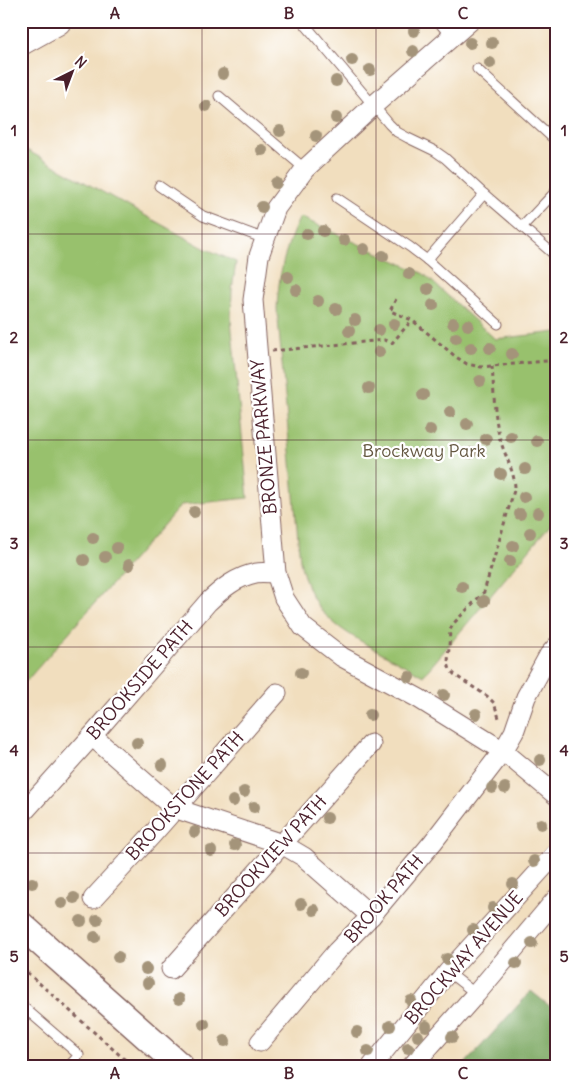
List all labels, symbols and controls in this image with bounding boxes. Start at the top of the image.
text: A [110,3,120,23]
text: B [284,3,295,23]
text: C [458,3,469,23]
north arrow [48,48,98,98]
text: N [71,52,90,72]
text: 1 [11,120,17,140]
text: 1 [561,120,567,140]
text: 2 [10,327,19,347]
text: 2 [560,327,569,347]
street label: BRONZE PARKWAY [245,358,282,516]
park label: Brockway Park [362,439,486,462]
text: 3 [9,533,19,553]
text: 3 [559,533,569,553]
street label: BROOKSIDE PATH [81,615,198,744]
street label: BROOKSTONE PATH [121,726,249,865]
text: 4 [9,740,19,760]
text: 4 [559,740,569,760]
street label: BROOKVIEW PATH [210,790,331,921]
street label: BROOK PATH [339,850,428,948]
street label: BROCKWAY AVENUE [399,886,528,1029]
text: 5 [9,946,19,966]
text: 5 [559,946,569,966]
text: A [110,1063,120,1083]
text: B [284,1063,295,1083]
text: C [458,1063,469,1083]

